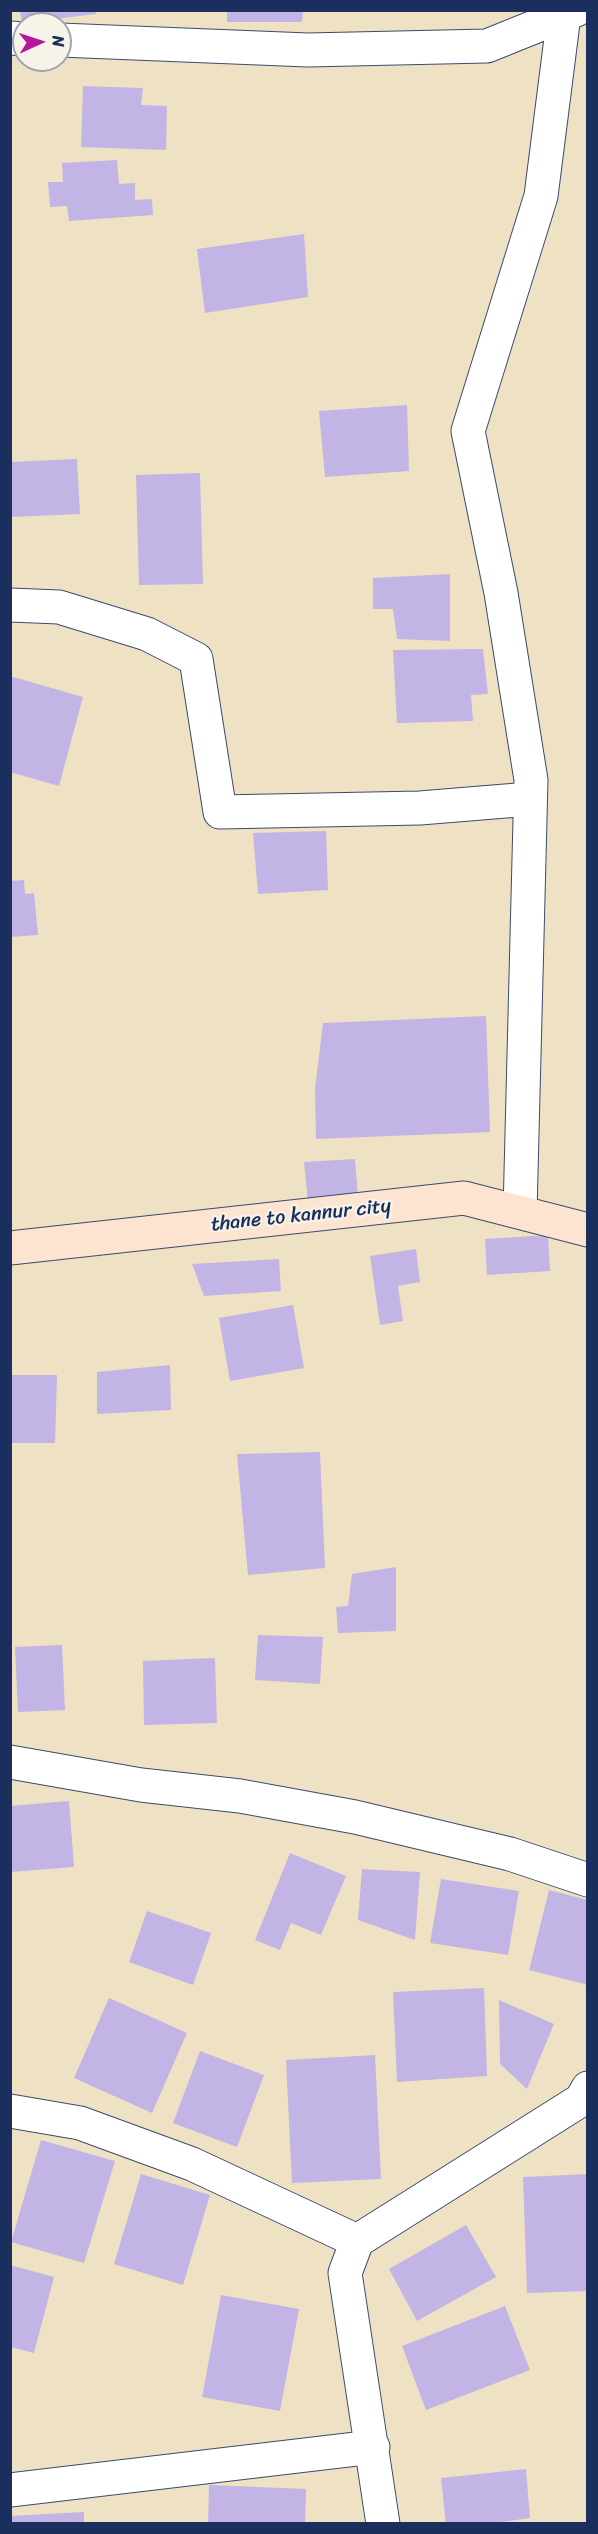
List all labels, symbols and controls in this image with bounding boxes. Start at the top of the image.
north arrow [12,12,72,72]
text: N [44,35,73,47]
street label: thane to kannur city [210,1195,392,1237]

